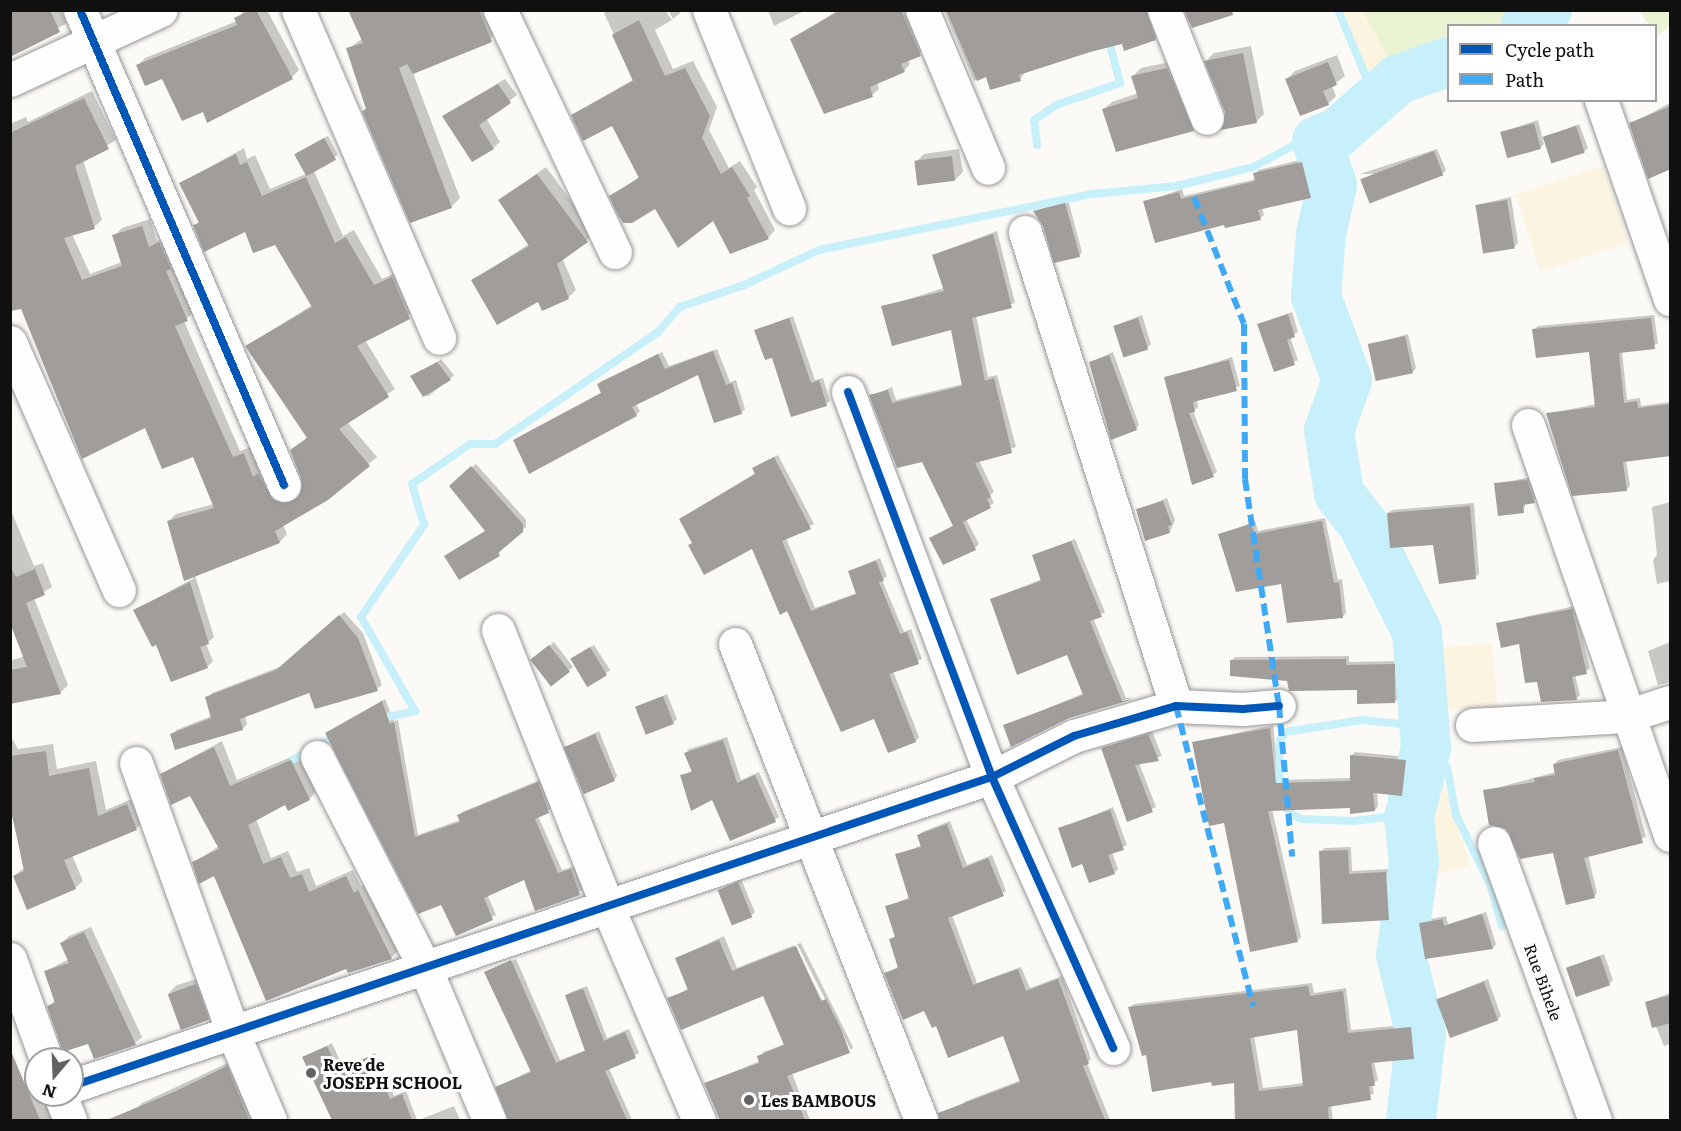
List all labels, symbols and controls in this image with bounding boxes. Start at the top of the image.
legend [1447,24,1657,102]
text: Cycle path [1505,36,1594,63]
text: Path [1505,66,1544,93]
street label: Rue Bihele [1521,941,1567,1023]
north arrow [24,1047,84,1107]
place label: Reve de JOSEPH SCHOOL [323,1054,462,1092]
marker: Reve de JOSEPH SCHOOL [304,1066,318,1080]
text: N [39,1079,59,1106]
place label: Les BAMBOUS [761,1090,876,1110]
marker: Les BAMBOUS [742,1093,756,1107]

